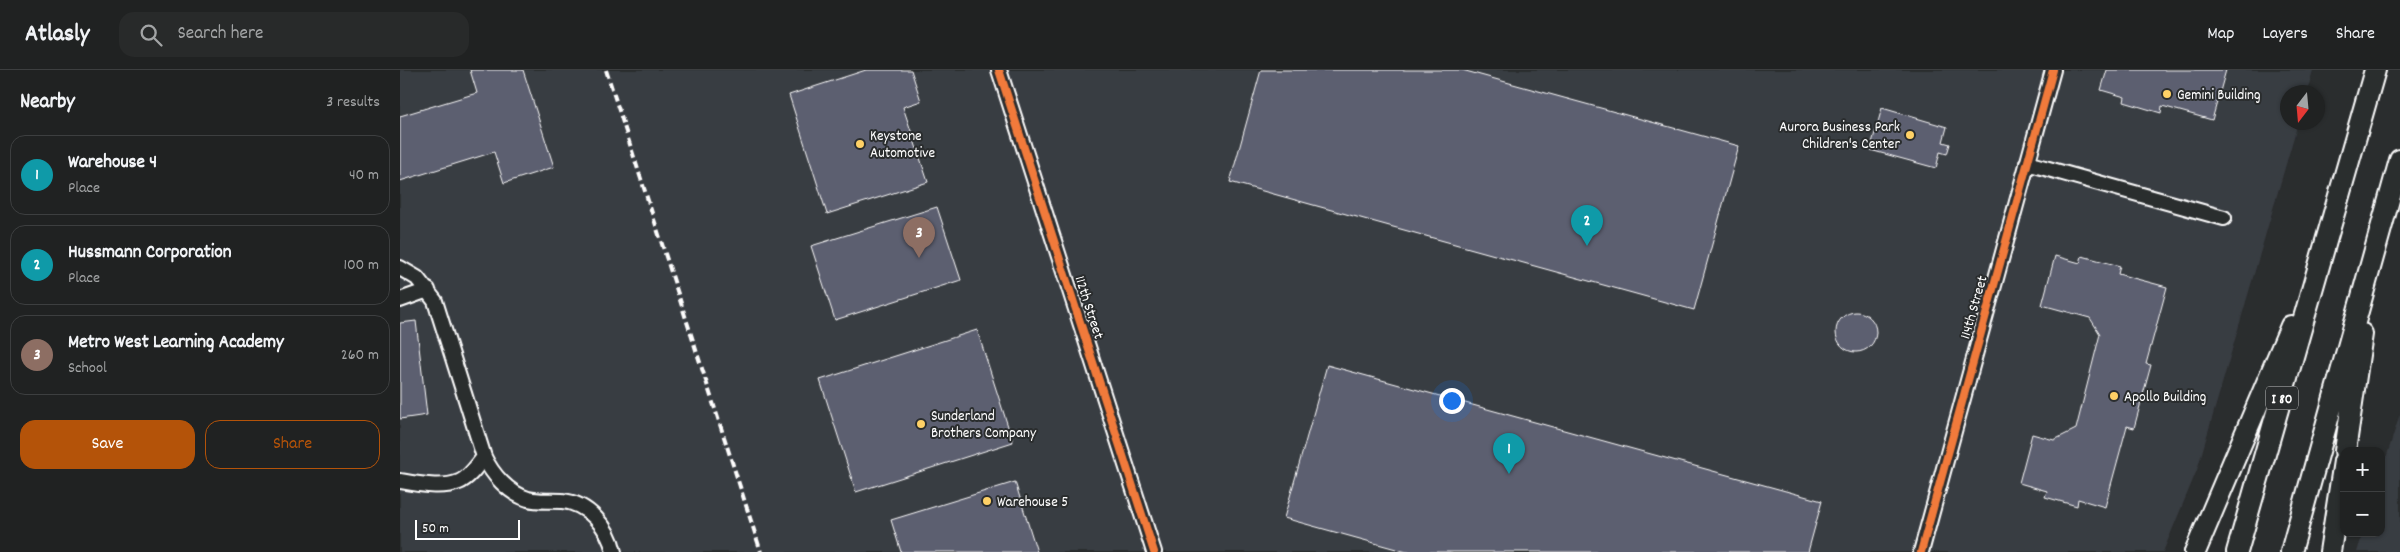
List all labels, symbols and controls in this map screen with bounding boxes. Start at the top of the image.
search box [119,12,469,57]
text: Atlasly [25,18,89,52]
icon: search [137,21,165,49]
text: Search here [177,21,263,48]
text: Map [2207,22,2234,47]
text: Layers [2262,22,2308,47]
text: Share [2336,22,2375,47]
place label: Gemini Building [2177,85,2261,107]
north arrow [2280,85,2325,130]
text: Nearby [20,88,75,118]
marker: Gemini Building [2161,88,2173,100]
text: 3 results [326,91,380,114]
place label: Aurora Business Park Children's Center [1779,117,1900,156]
place label: Keystone Automotive [870,126,935,165]
marker: Aurora Business Park Children's Center [1904,129,1916,141]
marker: Keystone Automotive [854,138,866,150]
text: Warehouse 4 [68,150,157,177]
text: 1 [35,164,39,187]
text: 40 m [349,164,379,187]
text: Place [68,177,100,200]
pin: 2 [1571,205,1603,246]
pin: 3 [903,217,935,258]
text: Hussmann Corporation [68,240,232,267]
text: 2 [34,254,41,277]
text: 100 m [343,254,379,277]
text: Place [68,267,100,290]
street label: 112th Street [1068,273,1109,343]
street label: 114th Street [1955,273,1995,342]
text: Metro West Learning Academy [68,330,284,357]
text: 3 [33,344,41,367]
text: 260 m [341,344,379,367]
text: School [68,357,107,380]
road number: I 80 [2266,386,2298,409]
place label: Apollo Building [2124,387,2206,409]
your location [1439,388,1465,414]
marker: Apollo Building [2108,390,2120,402]
place label: Sunderland Brothers Company [931,406,1037,445]
marker: Sunderland Brothers Company [915,418,927,430]
button: Save [20,420,195,469]
button: Share [205,420,380,469]
pin: 1 [1493,433,1525,474]
map controls [2340,447,2385,537]
button: + [2340,447,2385,492]
place label: Warehouse 5 [997,492,1068,514]
button: − [2340,492,2385,537]
marker: Warehouse 5 [981,495,993,507]
scale bar [415,517,520,540]
text: 50 m [422,519,449,539]

